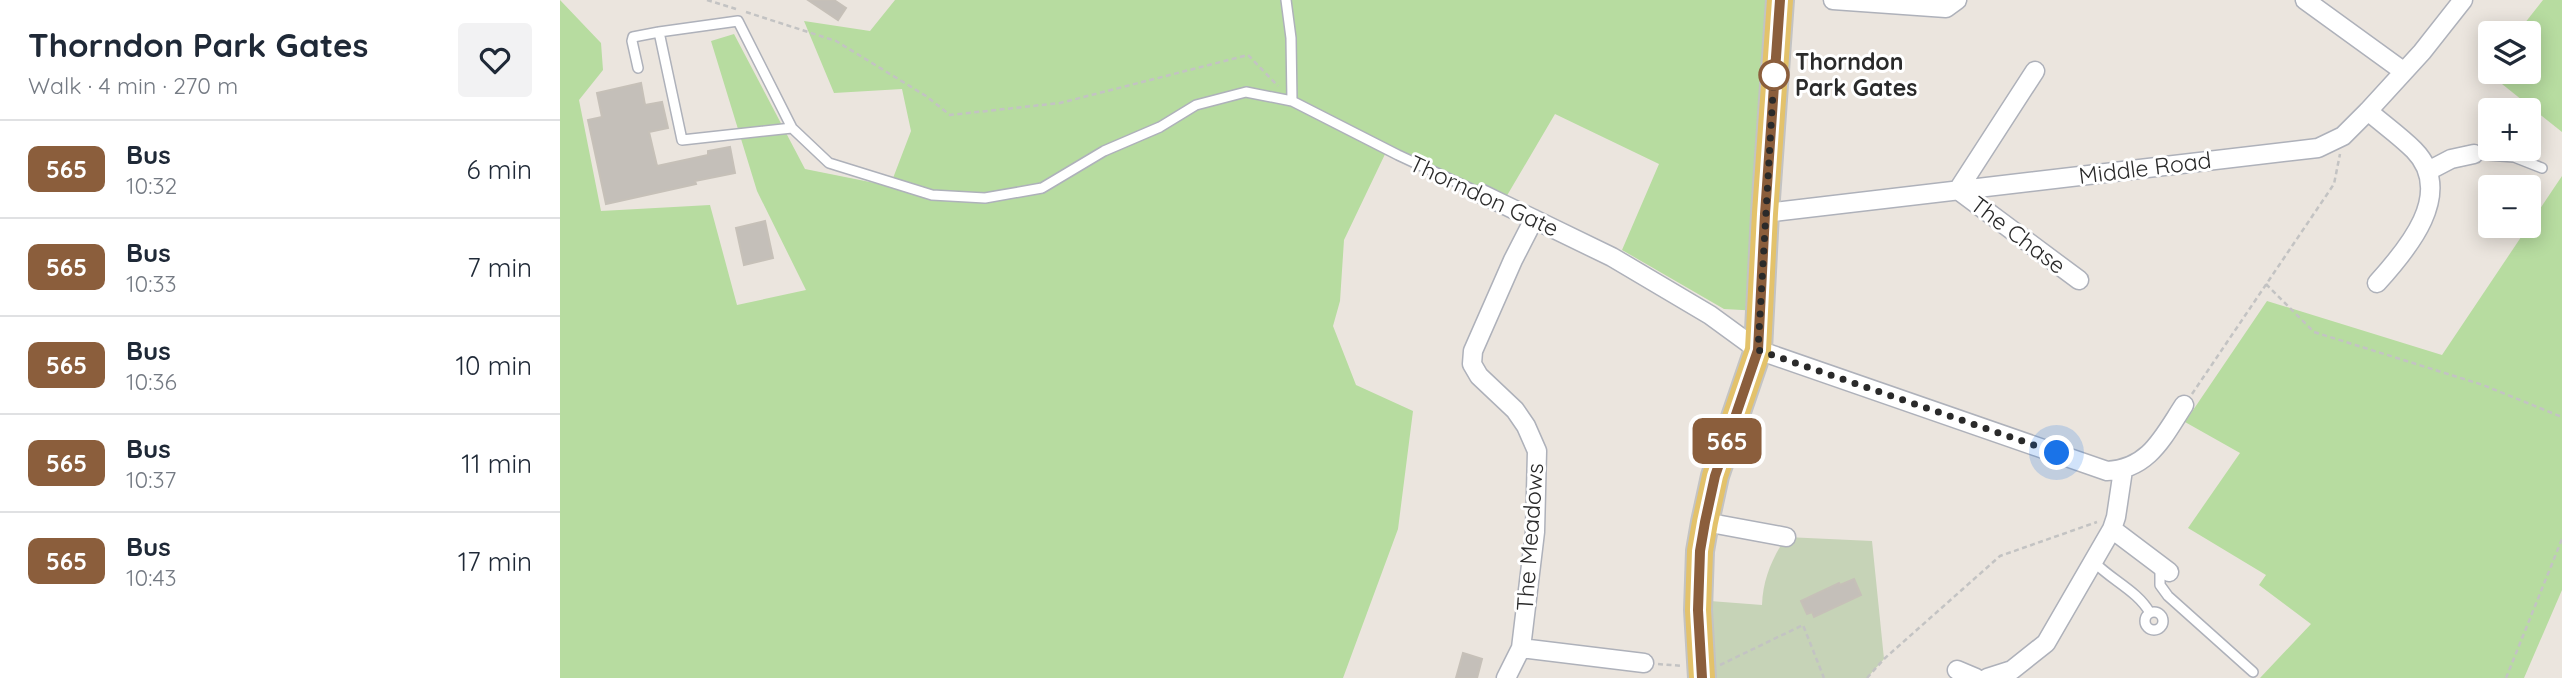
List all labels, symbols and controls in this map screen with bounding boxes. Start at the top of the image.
map controls [2478,21,2541,238]
button: layers [2478,21,2541,84]
button: heart [458,23,532,97]
text: Thorndon Park Gates [28,24,368,65]
place label: Thorndon Park Gates [1795,47,1917,102]
marker: Thorndon Park Gates [1759,60,1789,90]
text: Walk · 4 min · 270 m [28,71,238,100]
button: + [2478,98,2541,161]
text: Bus [126,138,171,171]
street label: Middle Road [2077,145,2213,190]
street label: Thorndon Gate [1405,148,1563,243]
text: 6 min [467,153,532,186]
text: 565 [46,154,87,184]
text: 10:32 [126,171,177,200]
button: − [2478,175,2541,238]
street label: The Chase [1965,189,2072,280]
text: Bus [126,236,171,269]
text: 7 min [467,251,532,284]
text: 565 [46,252,87,282]
text: 10:33 [126,269,177,298]
text: Bus [126,334,171,367]
text: 10 min [456,349,532,382]
text: 565 [46,350,87,380]
text: 10:36 [126,367,177,396]
line badge: 565 [1687,418,1767,464]
text: 565 [1707,426,1747,456]
text: Bus [126,432,171,465]
your location [2039,435,2074,470]
text: 11 min [461,447,532,480]
text: 565 [46,448,87,478]
street label: The Meadows [1510,462,1549,612]
text: 10:37 [126,465,176,494]
text: Bus [126,530,171,563]
text: 17 min [458,545,532,578]
text: 565 [46,546,87,576]
text: 10:43 [126,563,177,592]

